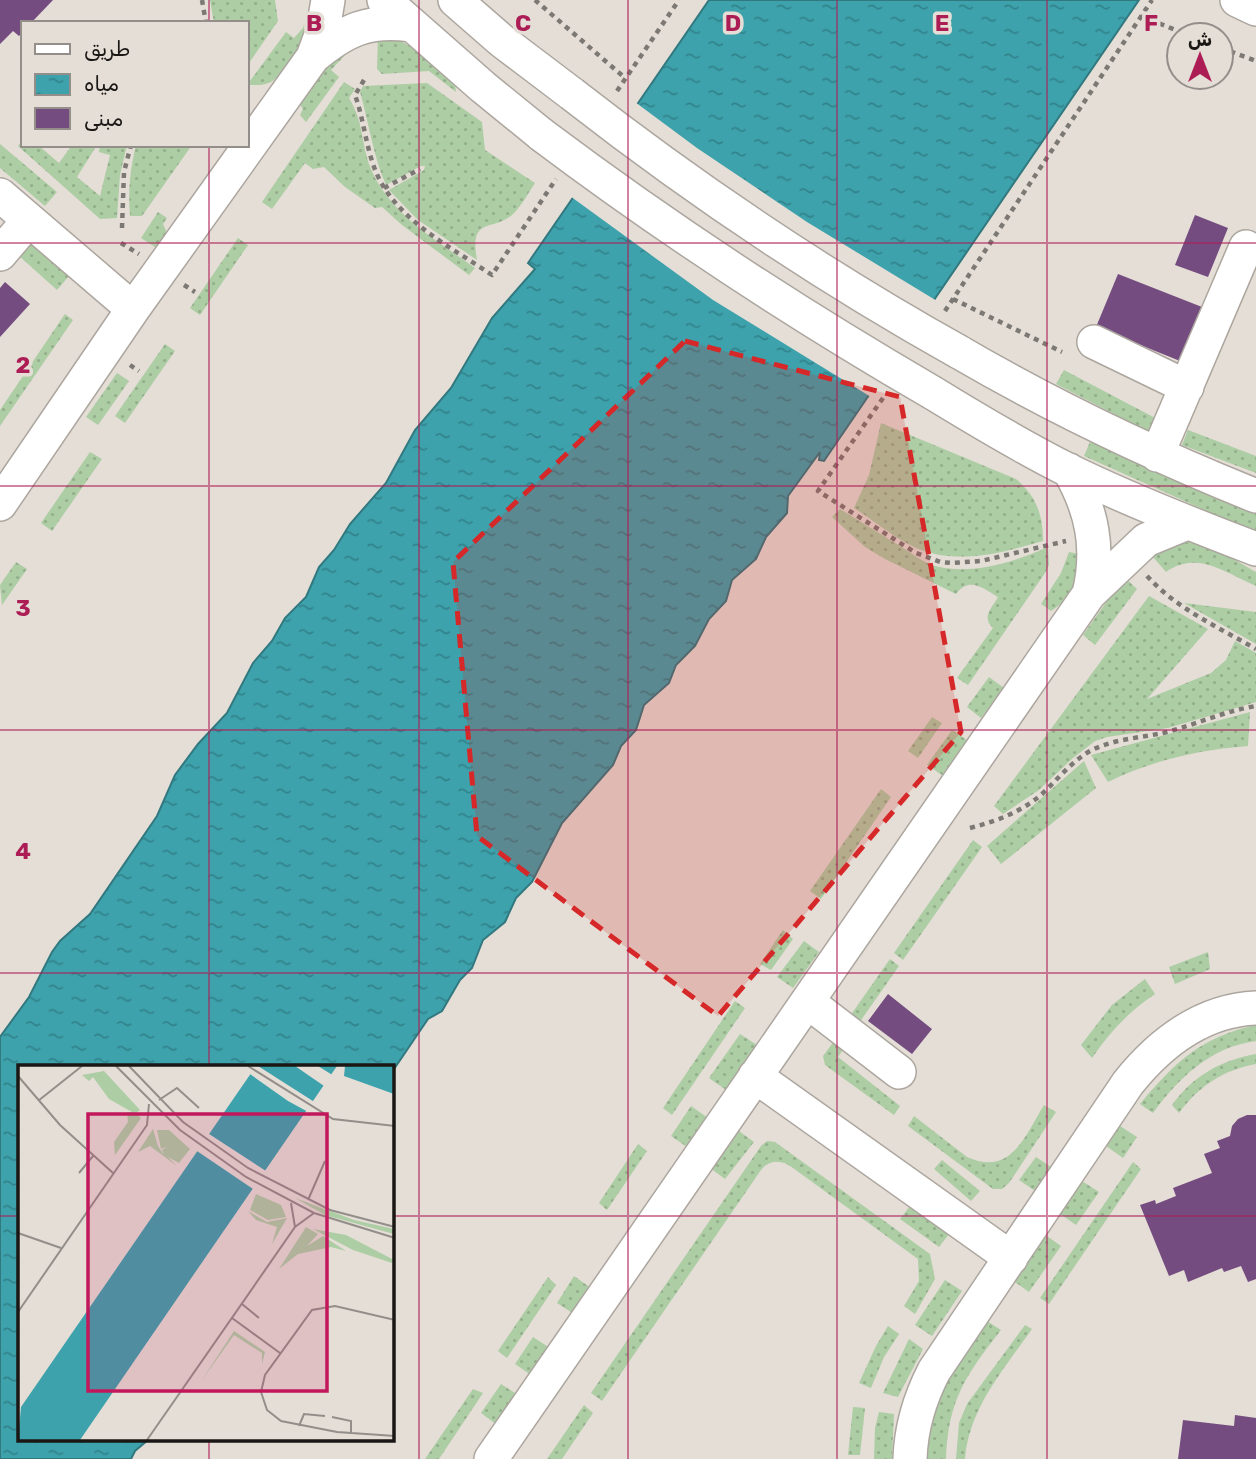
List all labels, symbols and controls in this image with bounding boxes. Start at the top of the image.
text: B [306,9,322,37]
text: C [515,9,531,37]
text: D [725,9,741,37]
text: E [935,9,949,37]
text: F [1144,9,1158,37]
legend [21,21,248,147]
north arrow [1165,21,1235,91]
text: ش [1188,28,1212,51]
text: طريق [84,36,130,61]
text: مياه [84,71,119,96]
text: مبنى [84,106,123,131]
text: 2 [16,351,30,379]
text: 3 [15,594,31,622]
text: 4 [15,837,31,865]
inset map [18,1065,394,1442]

